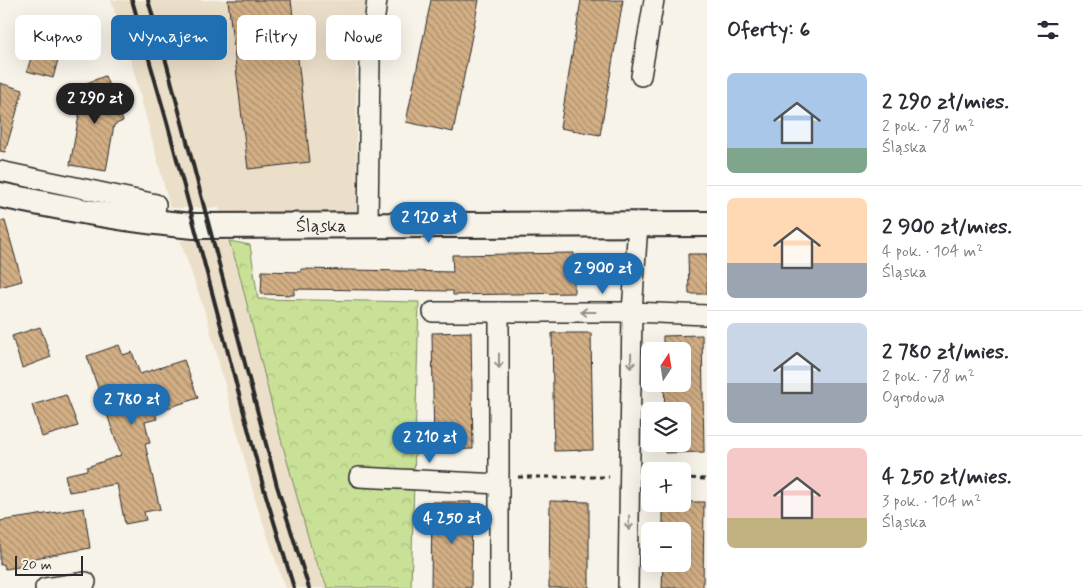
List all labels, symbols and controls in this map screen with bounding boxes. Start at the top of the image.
chip: Kupno [15,15,101,60]
chip: Wynajem [111,15,227,60]
chip: Filtry [237,15,316,60]
chip: Nowe [326,15,401,60]
text: Oferty: 6 [727,16,810,44]
icon: filters [1034,16,1062,44]
pin: 2 290 zł [43,82,147,125]
text: 2 290 zł [67,88,123,109]
text: 2 290 zł/mies. [882,88,1009,116]
icon: home [767,93,827,153]
text: 2 pok. · 78 m² [882,116,975,137]
text: Śląska [882,137,927,158]
pin: 2 120 zł [377,202,481,244]
text: 2 120 zł [401,207,457,228]
text: 2 900 zł/mies. [882,213,1012,241]
street label: Śląska [296,214,347,239]
icon: home [767,218,827,278]
text: 4 pok. · 104 m² [882,241,983,262]
pin: 2 900 zł [551,252,655,295]
text: 2 900 zł [574,258,632,279]
text: Śląska [882,262,927,283]
one-way arrow [581,307,597,317]
text: 2 780 zł/mies. [882,338,1009,366]
north arrow [641,342,691,392]
map controls [641,342,691,572]
icon: home [767,343,827,403]
one-way arrow [494,352,504,369]
one-way arrow [626,352,636,368]
text: 2 pok. · 78 m² [882,366,975,387]
pin: 2 780 zł [80,384,184,426]
text: Ogrodowa [882,387,945,408]
text: 2 780 zł [104,389,160,410]
button: layers [641,402,691,452]
pin: 2 210 zł [378,422,482,464]
text: 2 210 zł [403,427,457,448]
button: + [641,462,691,512]
text: 4 250 zł/mies. [882,463,1011,491]
icon: home [767,468,827,528]
text: 3 pok. · 104 m² [882,491,981,512]
pin: 4 250 zł [400,502,504,545]
text: 4 250 zł [423,508,481,529]
text: Śląska [882,512,927,533]
one-way arrow [624,514,634,531]
button: − [641,522,691,572]
scale bar [15,553,82,576]
text: 20 m [22,556,52,574]

